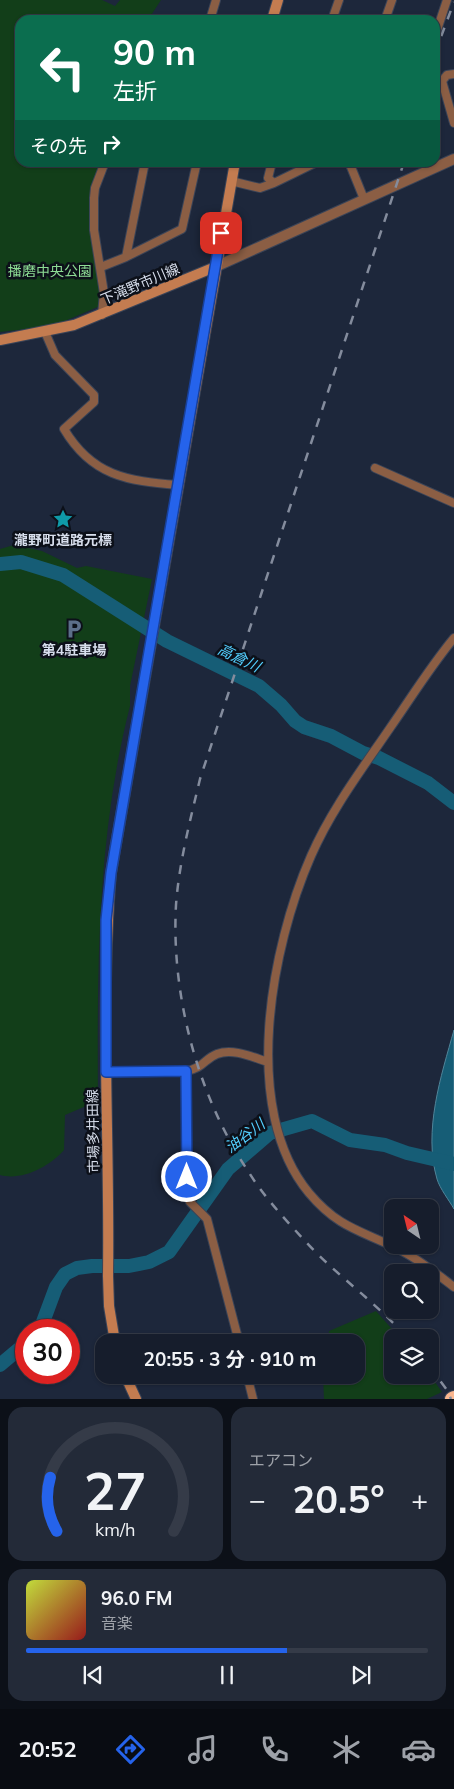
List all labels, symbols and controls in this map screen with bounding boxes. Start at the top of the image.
text: 90 m [113,30,196,74]
icon: left [30,35,95,100]
text: 左折 [113,77,157,105]
icon: right [97,130,125,158]
text: その先 [30,134,87,158]
pin [200,212,242,254]
icon: arrive [207,219,235,247]
street label: 下滝野市川線 [98,259,182,309]
park label: 播磨中央公園 [8,262,92,280]
place icon: 瀧野町道路元標 [52,508,74,530]
place label: 瀧野町道路元標 [14,531,112,549]
parking icon: 第4駐車場 [63,618,85,640]
water label: 高倉川 [215,639,265,677]
place label: 第4駐車場 [42,641,106,659]
street label: 市場多井田線 [83,1089,103,1173]
water label: 油谷川 [221,1113,270,1157]
position arrow [160,1150,212,1202]
north arrow [384,1199,439,1254]
map controls [384,1199,439,1384]
button: search [384,1264,439,1319]
speed limit sign: 30 [15,1319,80,1384]
button: layers [384,1329,439,1384]
text: 20:55 · 3 分 · 910 m [144,1347,316,1371]
text: エアコン [249,1450,313,1470]
text: 27 [84,1458,147,1523]
text: 20.5° [292,1475,385,1523]
text: − [249,1482,266,1517]
text: + [411,1482,428,1517]
text: km/h [95,1518,136,1540]
text: 96.0 FM [101,1586,173,1610]
text: 音楽 [101,1613,133,1633]
icon: previous [79,1661,107,1689]
icon: pause [213,1661,241,1689]
icon: next [347,1661,375,1689]
icon: directions [113,1732,148,1767]
icon: music [185,1732,220,1767]
icon: phone [257,1732,292,1767]
icon: climate [329,1732,364,1767]
icon: car [401,1732,436,1767]
text: 20:52 [18,1735,77,1763]

